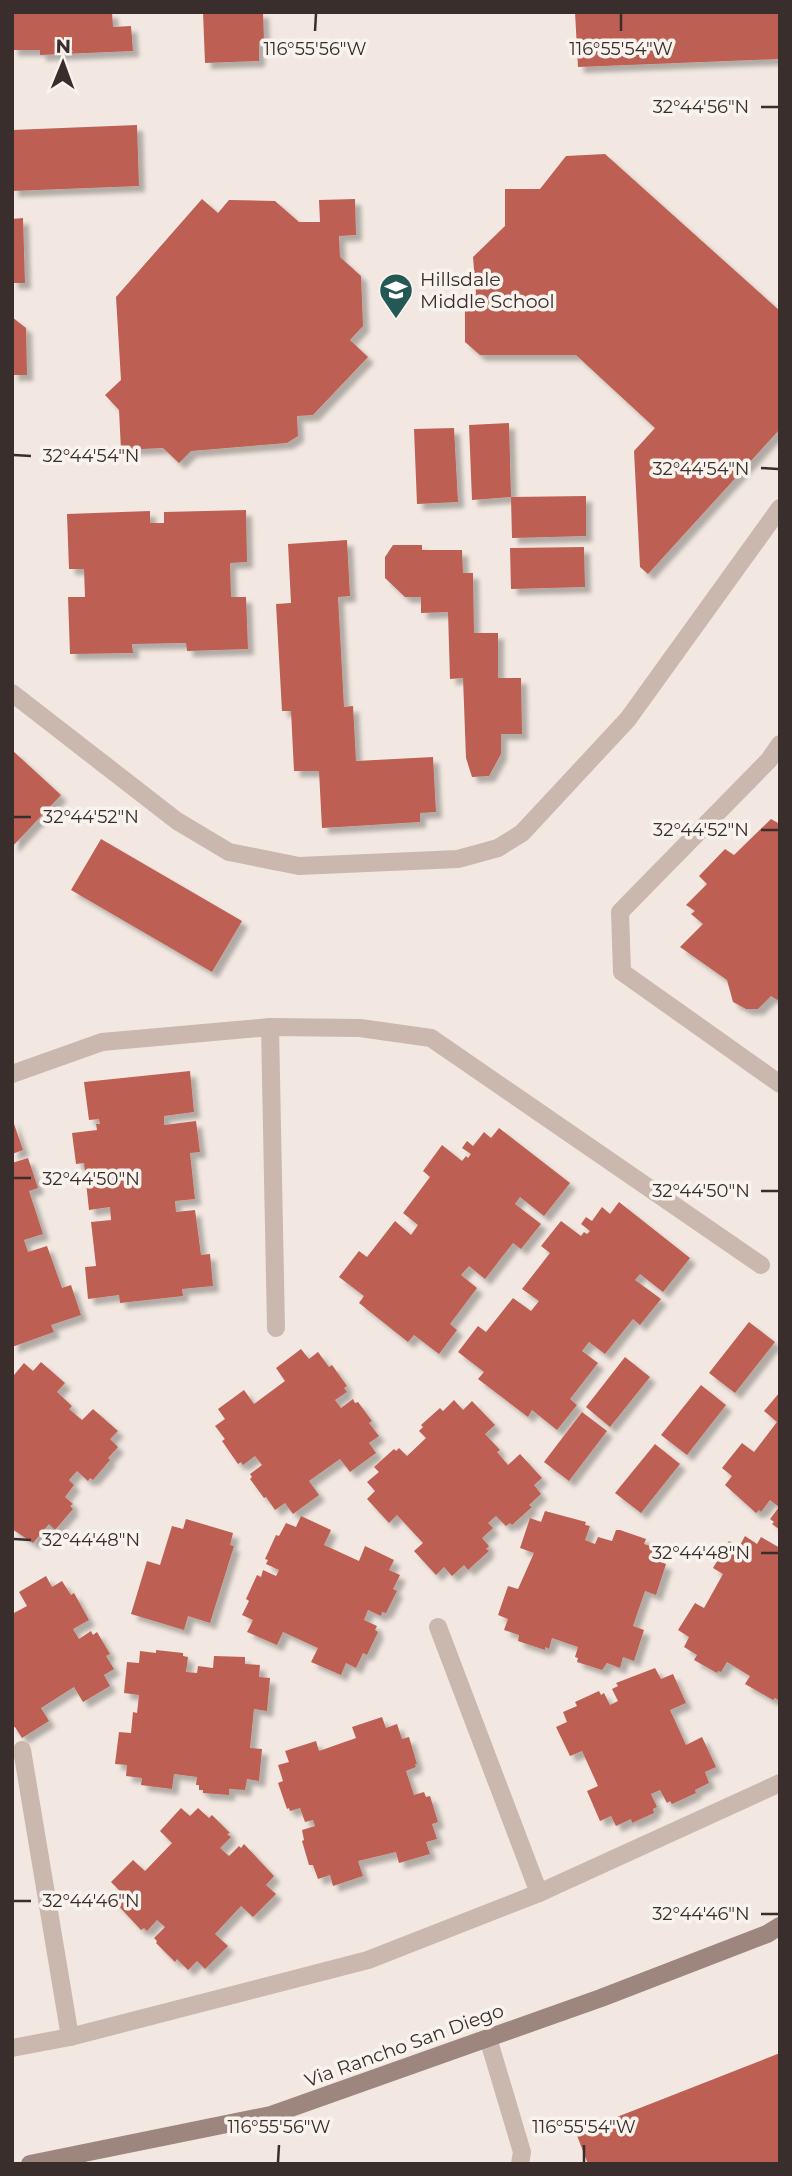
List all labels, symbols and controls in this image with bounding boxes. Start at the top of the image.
north arrow [28,28,98,98]
text: N [55,35,71,58]
text: 116°55'56"W [263,38,367,60]
text: 116°55'54"W [569,38,673,60]
text: 32°44'56"N [653,96,749,118]
place label: Hillsdale Middle School [420,268,555,313]
school or university icon: Hillsdale Middle School [377,271,415,320]
text: 32°44'54"N [42,445,140,467]
text: 32°44'54"N [652,458,750,480]
text: 32°44'52"N [43,806,139,828]
text: 32°44'52"N [653,819,749,841]
text: 32°44'50"N [42,1168,140,1190]
text: 32°44'50"N [652,1180,750,1202]
text: 32°44'48"N [42,1529,140,1551]
text: 32°44'48"N [652,1542,750,1564]
text: 32°44'46"N [42,1890,140,1912]
text: 32°44'46"N [652,1903,750,1925]
street label: Via Rancho San Diego [302,1999,507,2092]
text: 116°55'56"W [227,2116,331,2138]
text: 116°55'54"W [532,2116,636,2138]

